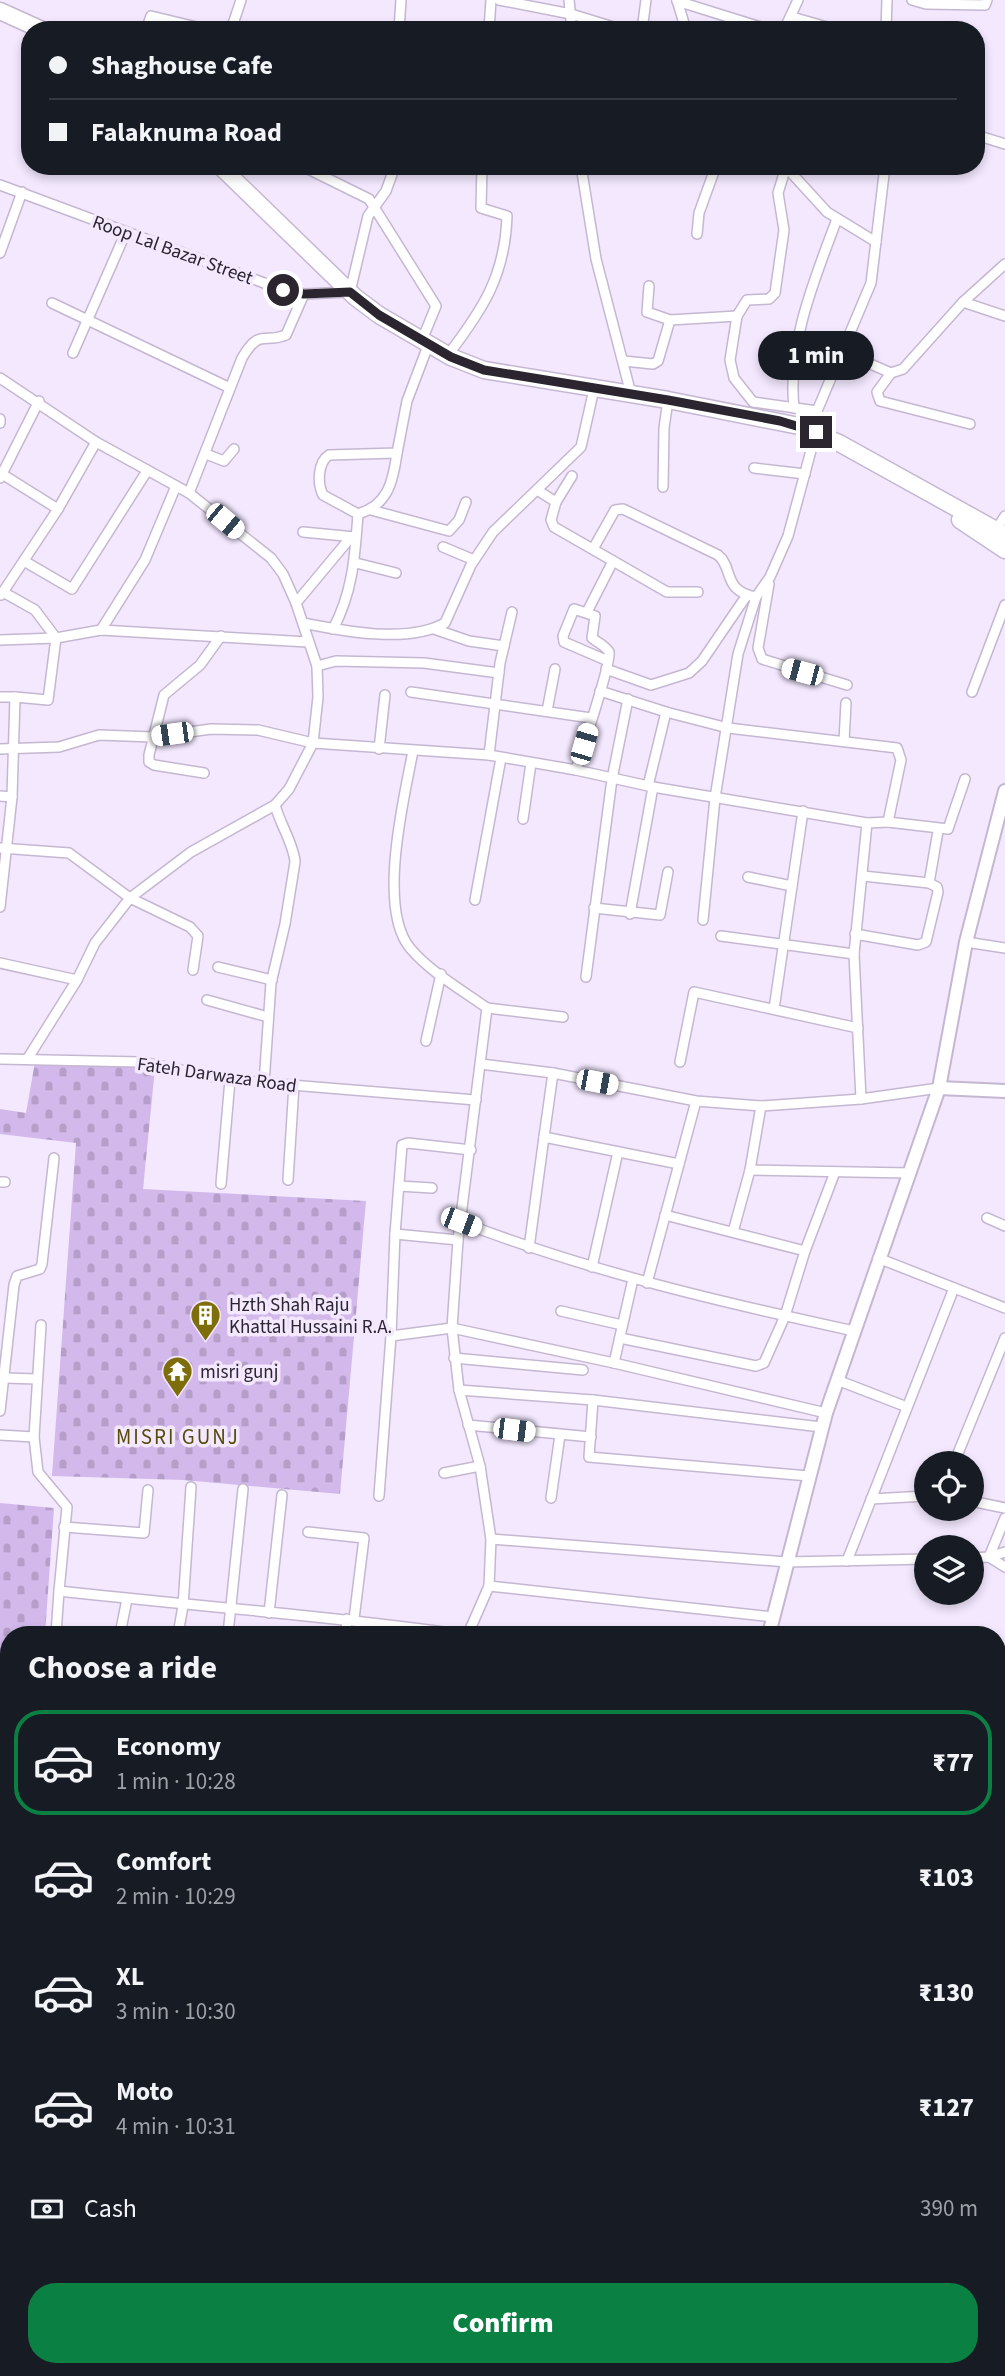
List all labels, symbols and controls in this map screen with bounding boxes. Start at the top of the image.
text: Shaghouse Cafe [91,47,273,84]
text: Falaknuma Road [91,114,282,151]
street label: Roop Lal Bazar Street [88,209,257,292]
route start [267,274,299,306]
callout: 1 min [758,330,874,380]
text: 1 min [788,339,844,372]
route end [800,416,832,448]
car [203,499,248,543]
car [779,656,826,688]
car [150,721,195,747]
car [569,721,600,767]
street label: Fateh Darwaza Road [135,1051,298,1100]
car [575,1068,620,1096]
car [438,1205,485,1239]
place label: Hzth Shah Raju Khattal Hussaini R.A. [229,1292,392,1341]
building icon: Hzth Shah Raju Khattal Hussaini R.A. [189,1298,223,1342]
temple icon: misri gunj [160,1354,194,1398]
place label: misri gunj [200,1359,278,1386]
car [492,1417,537,1443]
district label: MISRI GUNJ [116,1422,240,1452]
map controls [914,1451,984,1605]
button: locate [914,1451,984,1521]
button: layers [914,1535,984,1605]
text: Choose a ride [28,1645,217,1691]
text: Economy [116,1728,221,1765]
icon: car [32,1731,95,1794]
text: ₹77 [932,1744,974,1781]
text: 1 min · 10:28 [116,1765,236,1798]
text: Comfort [116,1843,211,1880]
icon: car [32,1846,95,1909]
text: ₹103 [918,1859,974,1896]
text: 2 min · 10:29 [116,1880,236,1913]
text: XL [116,1958,144,1995]
icon: car [32,1961,95,2024]
text: ₹130 [918,1974,974,2011]
text: 3 min · 10:30 [116,1995,236,2028]
text: Moto [116,2073,173,2110]
icon: car [32,2076,95,2139]
text: ₹127 [918,2089,974,2126]
text: 4 min · 10:31 [116,2110,236,2143]
icon: cash [28,2190,66,2228]
text: Cash [84,2190,137,2227]
text: 390 m [920,2192,978,2225]
button: Confirm [28,2283,978,2363]

